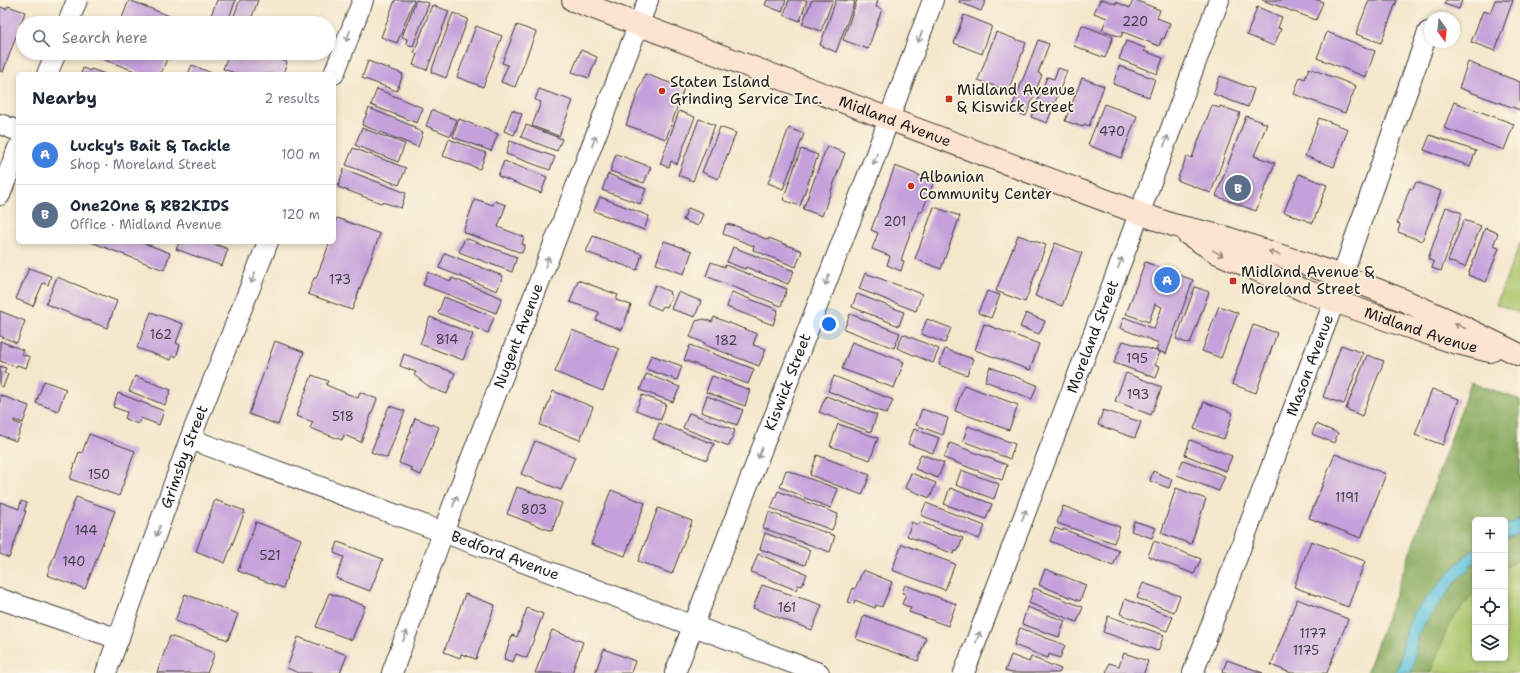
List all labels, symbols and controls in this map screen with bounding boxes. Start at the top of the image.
north arrow [1424,12,1460,48]
house number: 220 [1122,13,1148,30]
search box [16,16,336,60]
icon: search [30,27,52,49]
text: Search here [62,28,148,48]
one-way arrow [344,30,352,42]
one-way arrow [915,30,923,42]
place label: Staten Island Grinding Service Inc. [670,72,822,109]
place label: Midland Avenue & Kiswick Street [957,80,1075,117]
marker: Staten Island Grinding Service Inc. [657,86,667,96]
text: Nearby [32,87,97,109]
text: 2 results [264,90,320,107]
street label: Midland Avenue [836,91,954,151]
marker: Midland Avenue & Kiswick Street [944,94,954,104]
house number: 470 [1099,123,1125,140]
one-way arrow [590,135,598,147]
text: Lucky's Bait & Tackle [70,136,231,156]
one-way arrow [1163,136,1171,148]
text: A [40,146,50,163]
text: 100 m [281,146,320,163]
one-way arrow [870,152,878,164]
text: Shop · Moreland Street [70,156,216,173]
place label: Albanian Community Center [919,167,1052,204]
pin: B [1225,173,1251,203]
marker: Albanian Community Center [906,181,916,191]
text: One2One & RB2KIDS [70,196,229,216]
text: B [41,206,49,223]
text: 120 m [282,206,320,223]
house number: 201 [884,213,906,230]
text: Office · Midland Avenue [70,216,222,233]
one-way arrow [1212,249,1224,257]
one-way arrow [1267,249,1280,256]
one-way arrow [543,257,551,269]
one-way arrow [1117,257,1125,269]
place label: Midland Avenue & Moreland Street [1241,262,1374,299]
pin: A [1154,265,1180,295]
house number: 173 [329,271,351,288]
one-way arrow [249,272,257,284]
one-way arrow [823,273,831,285]
marker: Midland Avenue & Moreland Street [1228,276,1238,286]
street label: Moreland Street [1062,277,1123,396]
street label: Nugent Avenue [489,280,548,391]
street label: Midland Avenue [1362,302,1480,358]
street label: Mason Avenue [1281,312,1338,419]
your location [819,314,839,334]
one-way arrow [1454,322,1466,329]
house number: 162 [150,326,172,343]
house number: 814 [436,331,458,348]
street label: Kiswick Street [760,331,816,434]
house number: 182 [715,332,737,349]
house number: 195 [1126,350,1148,367]
house number: 193 [1127,386,1149,403]
street label: Grimsby Street [156,402,212,511]
house number: 518 [332,408,354,425]
one-way arrow [755,446,763,458]
house number: 150 [88,466,110,483]
house number: 1191 [1335,489,1359,506]
one-way arrow [451,496,459,508]
house number: 803 [521,501,547,518]
one-way arrow [1021,510,1029,522]
map controls [1472,517,1508,661]
button: + [1472,517,1508,553]
house number: 144 [75,522,97,539]
one-way arrow [153,524,161,536]
street label: Bedford Avenue [448,526,562,585]
house number: 521 [259,547,281,564]
house number: 140 [63,553,85,570]
button: − [1472,553,1508,589]
button: locate [1472,589,1508,625]
house number: 161 [778,599,796,616]
house number: 1177 [1299,625,1327,642]
button: layers [1472,625,1508,661]
one-way arrow [402,631,410,643]
one-way arrow [974,631,982,643]
house number: 1175 [1293,642,1319,659]

